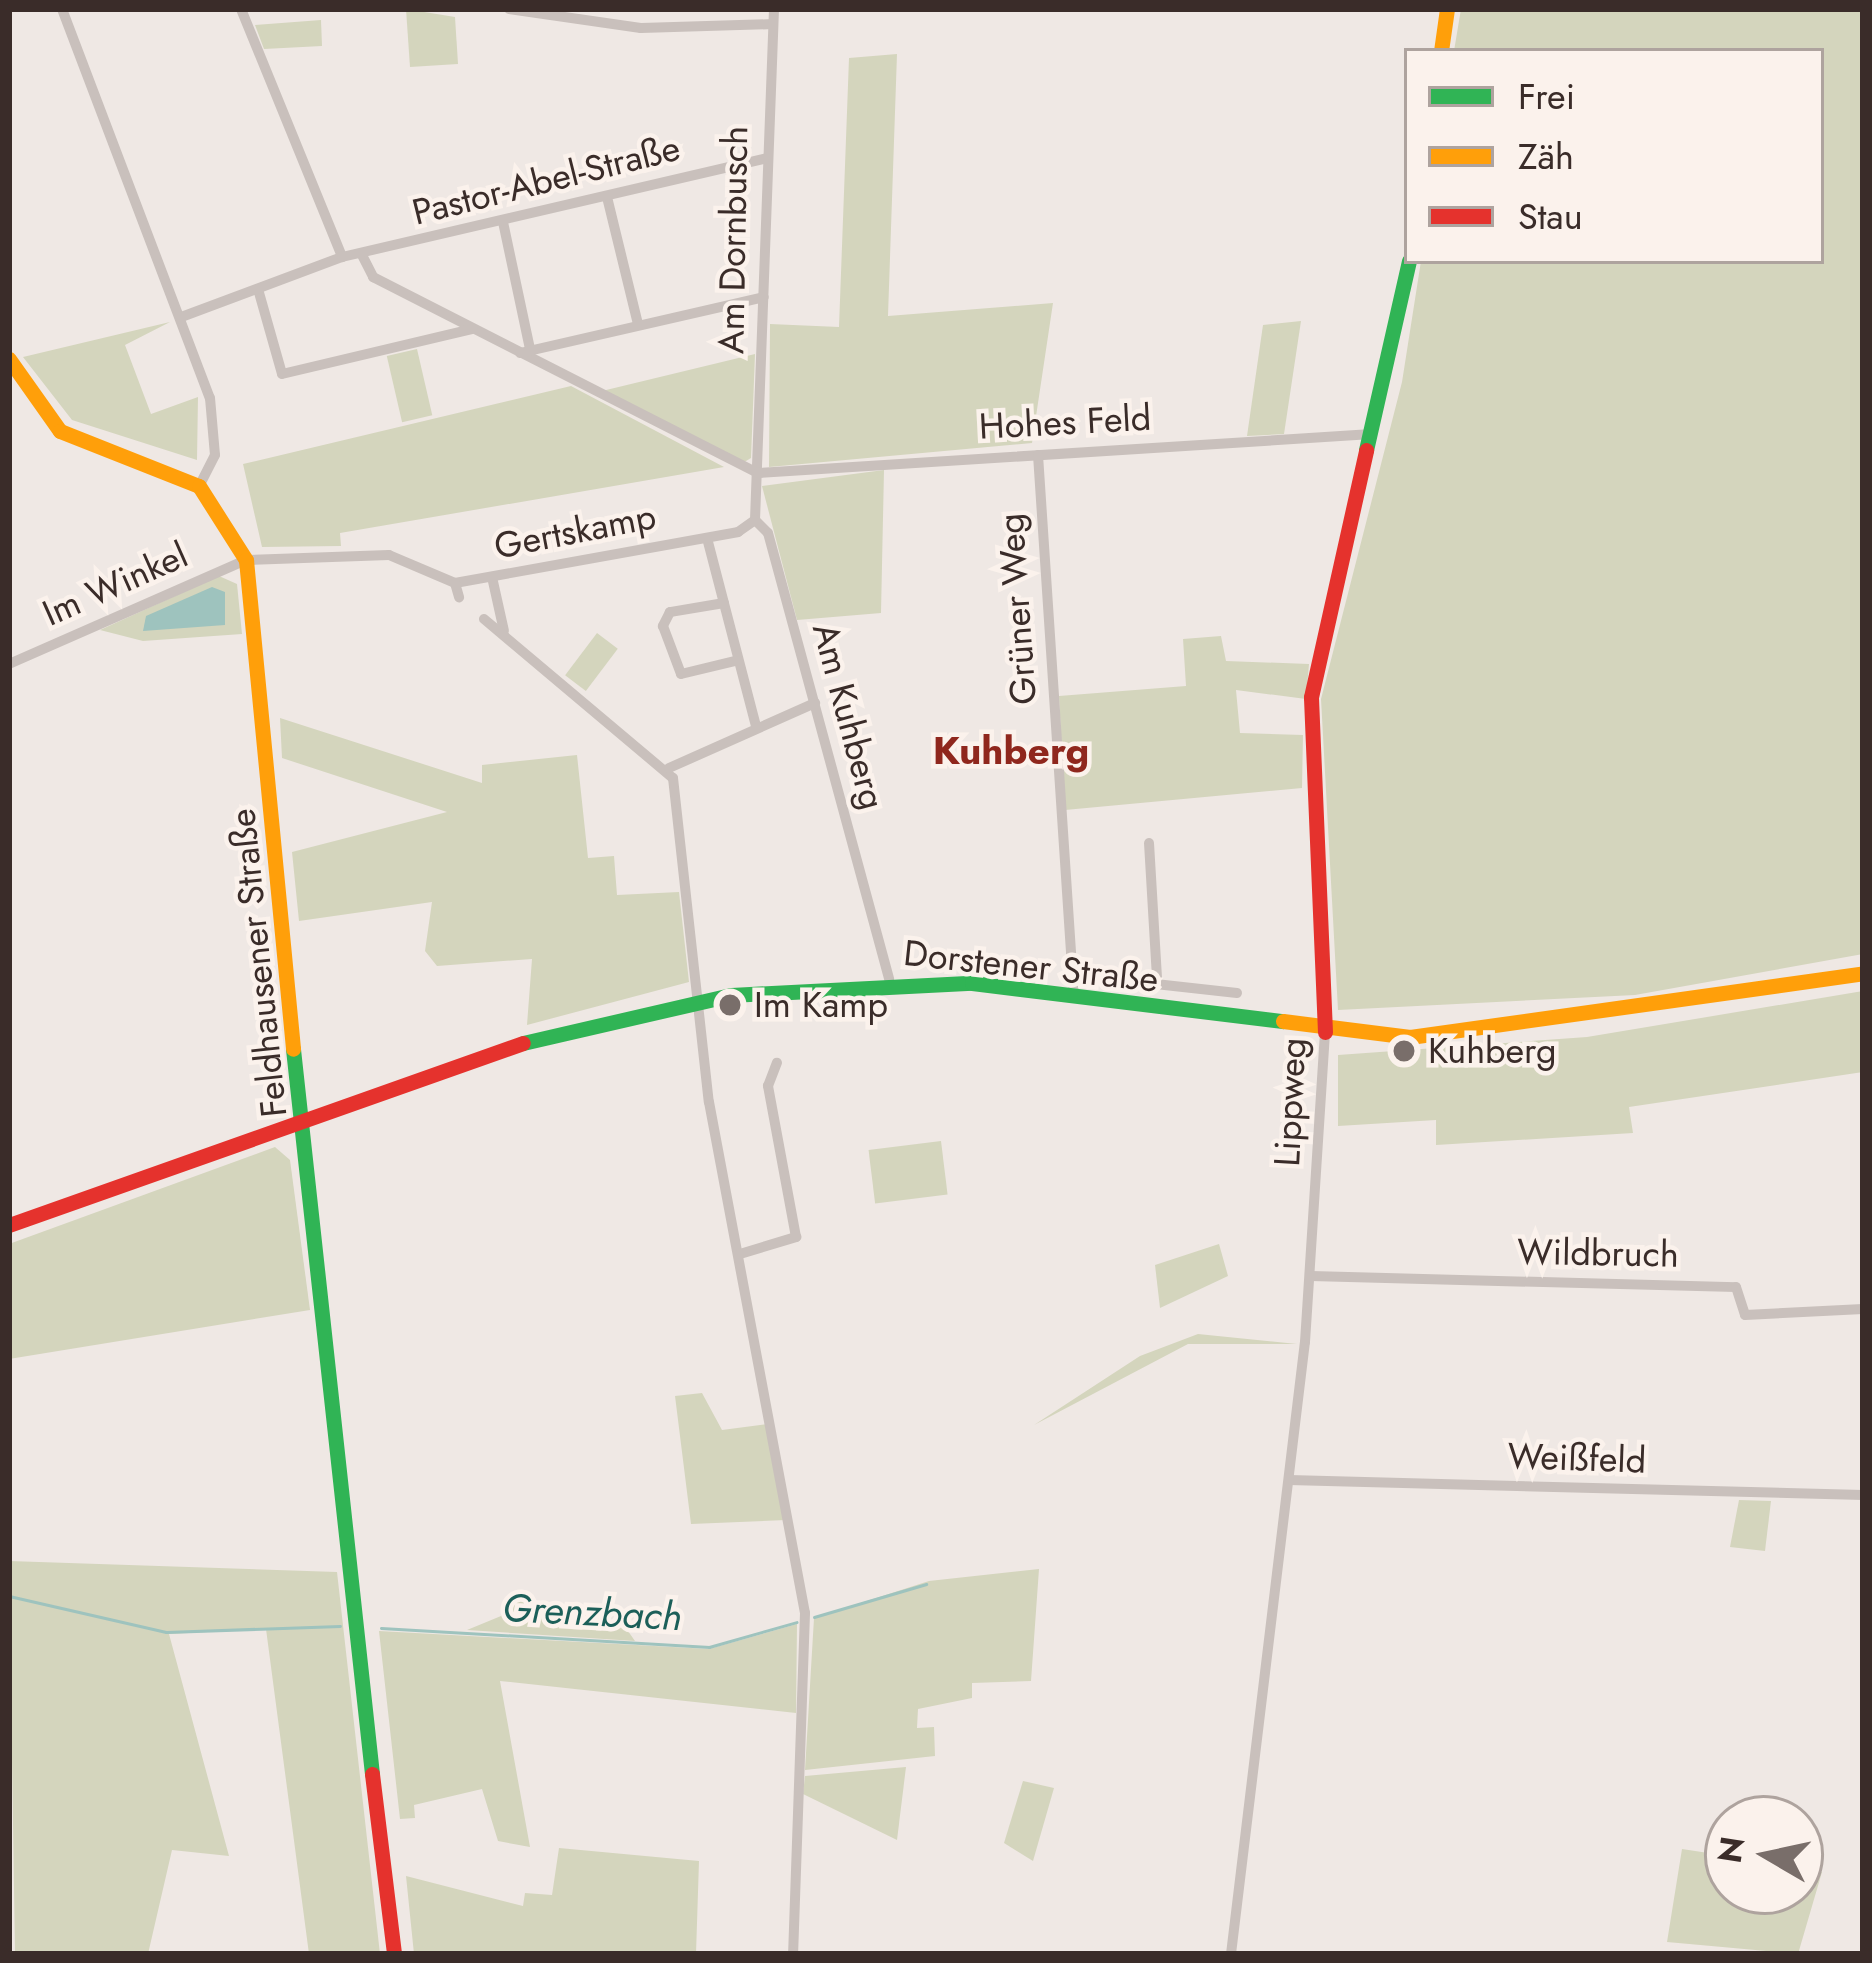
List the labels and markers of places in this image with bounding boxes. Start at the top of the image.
place label: Im Kamp [754,983,888,1027]
marker: Im Kamp [717,992,743,1018]
place label: Kuhberg [1428,1029,1556,1073]
marker: Kuhberg [1391,1038,1417,1064]

